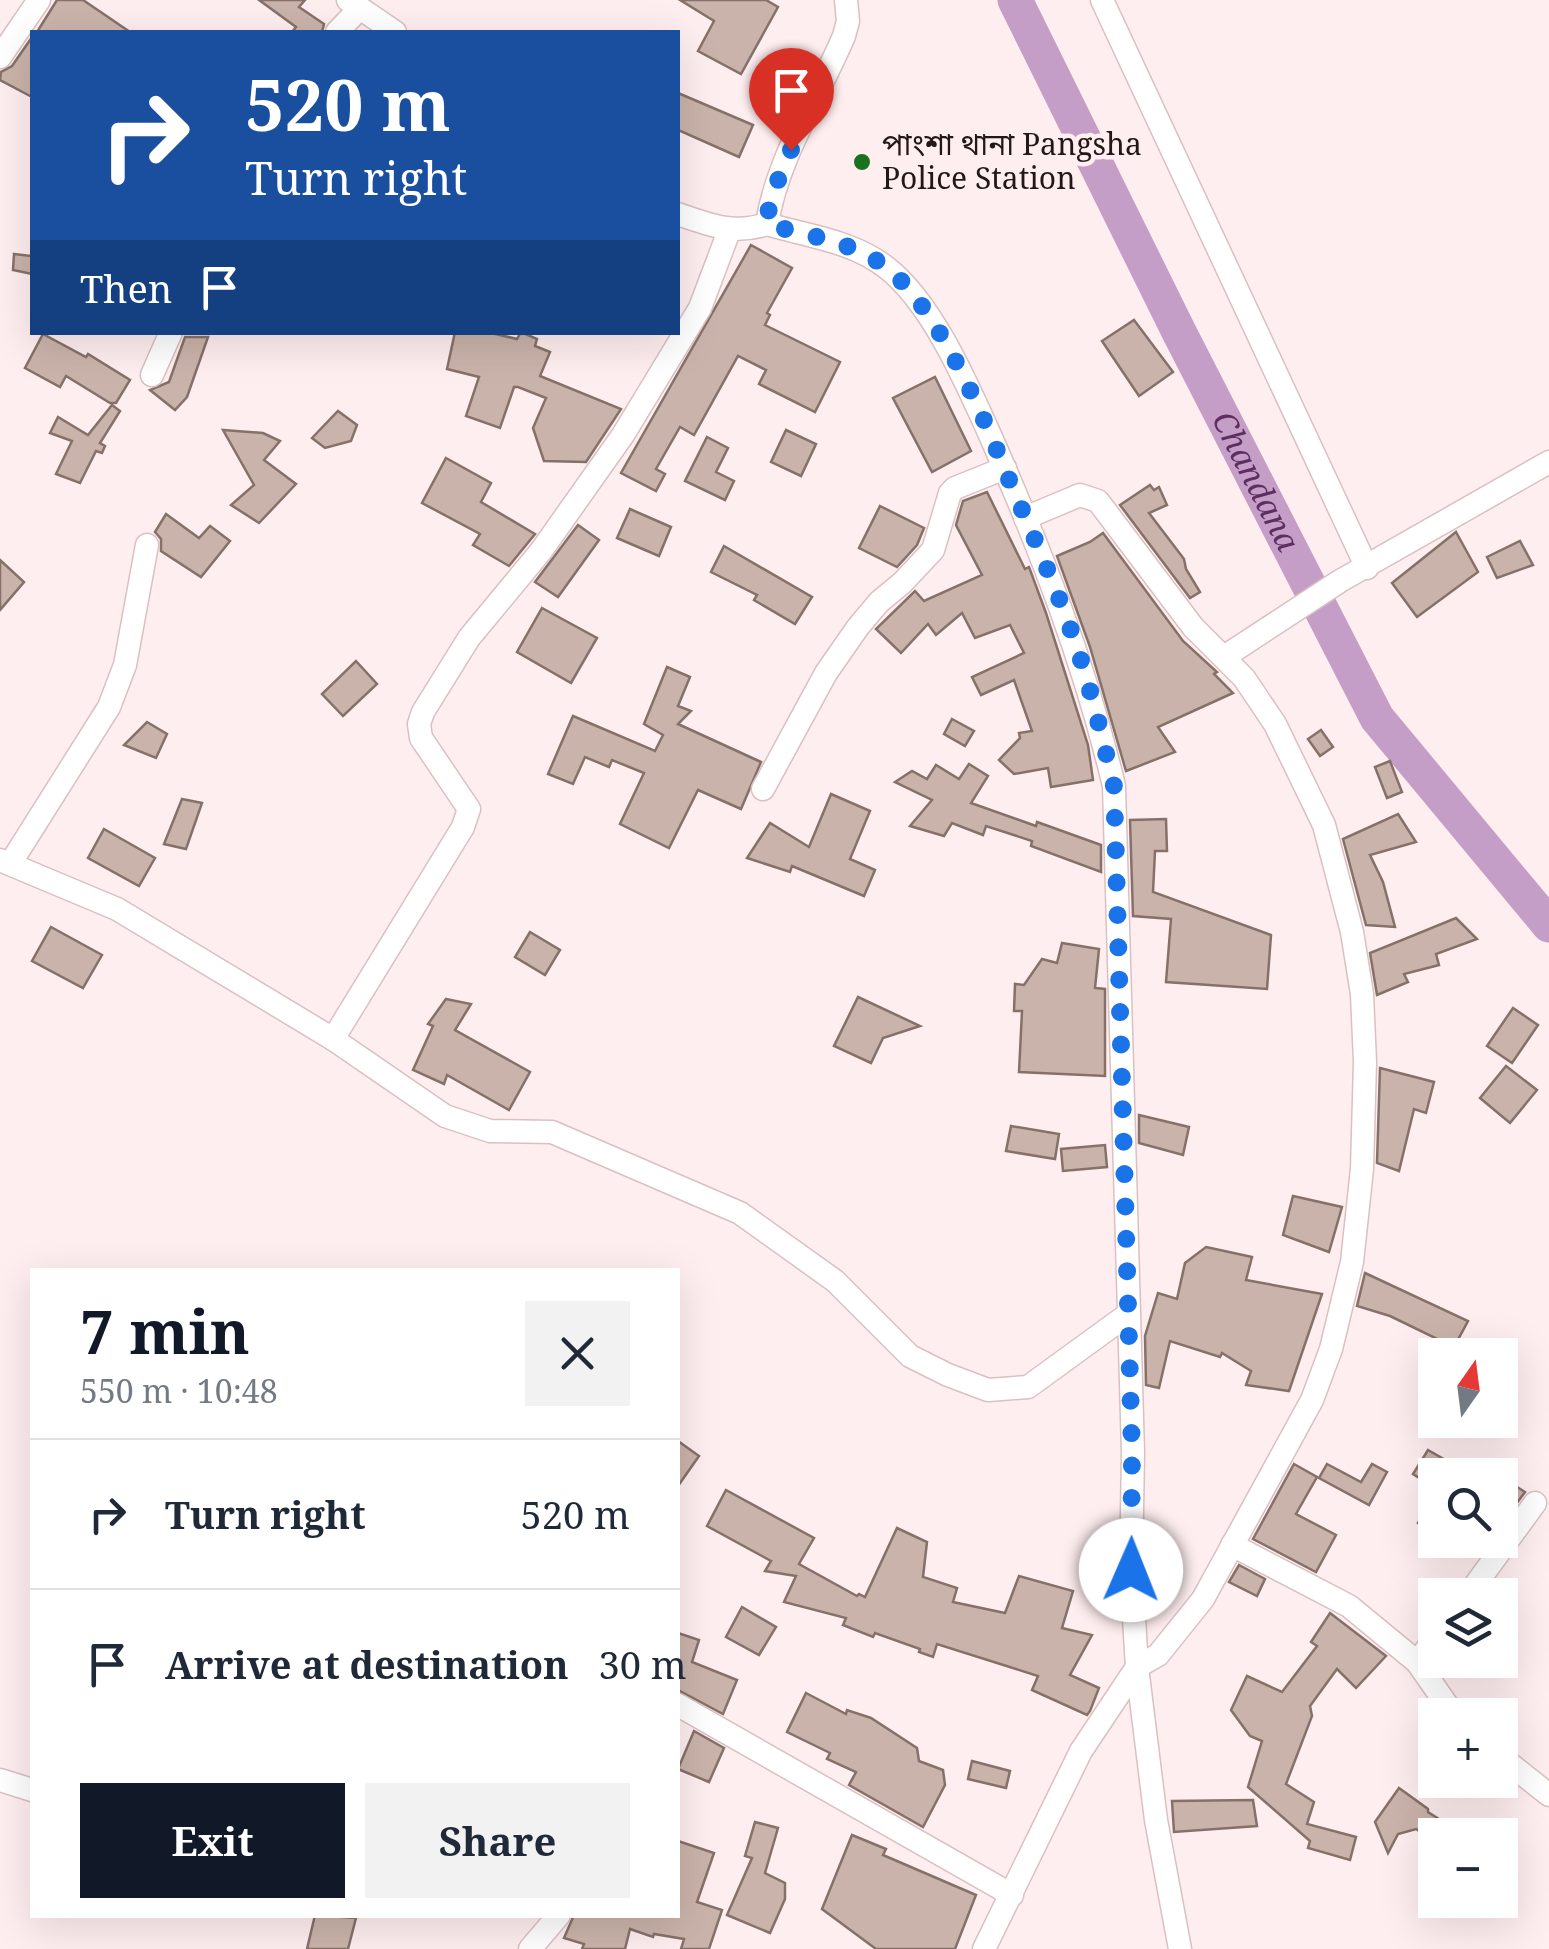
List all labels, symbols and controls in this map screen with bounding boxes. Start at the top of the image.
pin [749,48,834,151]
text: 520 m [245,56,451,152]
icon: arrive [764,63,819,118]
icon: right [80,70,210,200]
place label: পাংশা থানা Pangsha Police Station [882,123,1142,198]
text: Turn right [245,147,467,208]
marker: পাংশা থানা Pangsha Police Station [851,151,873,173]
icon: arrive [192,260,247,315]
text: Then [80,262,172,314]
water label: Chandana [1203,403,1311,558]
text: 7 min [80,1290,250,1372]
button: close [525,1301,630,1406]
north arrow [1418,1338,1518,1438]
map controls [1418,1338,1518,1918]
text: 550 m · 10:48 [80,1369,278,1412]
button: search [1418,1458,1518,1558]
icon: right [80,1487,135,1542]
text: Turn right [165,1488,366,1540]
text: 520 m [520,1488,630,1540]
position arrow [1079,1518,1183,1622]
button: layers [1418,1578,1518,1678]
icon: arrive [80,1637,135,1692]
text: Arrive at destination [165,1638,569,1690]
text: 30 m [599,1638,687,1690]
button: + [1418,1698,1518,1798]
button: Exit [80,1783,345,1898]
button: Share [365,1783,630,1898]
button: − [1418,1818,1518,1918]

